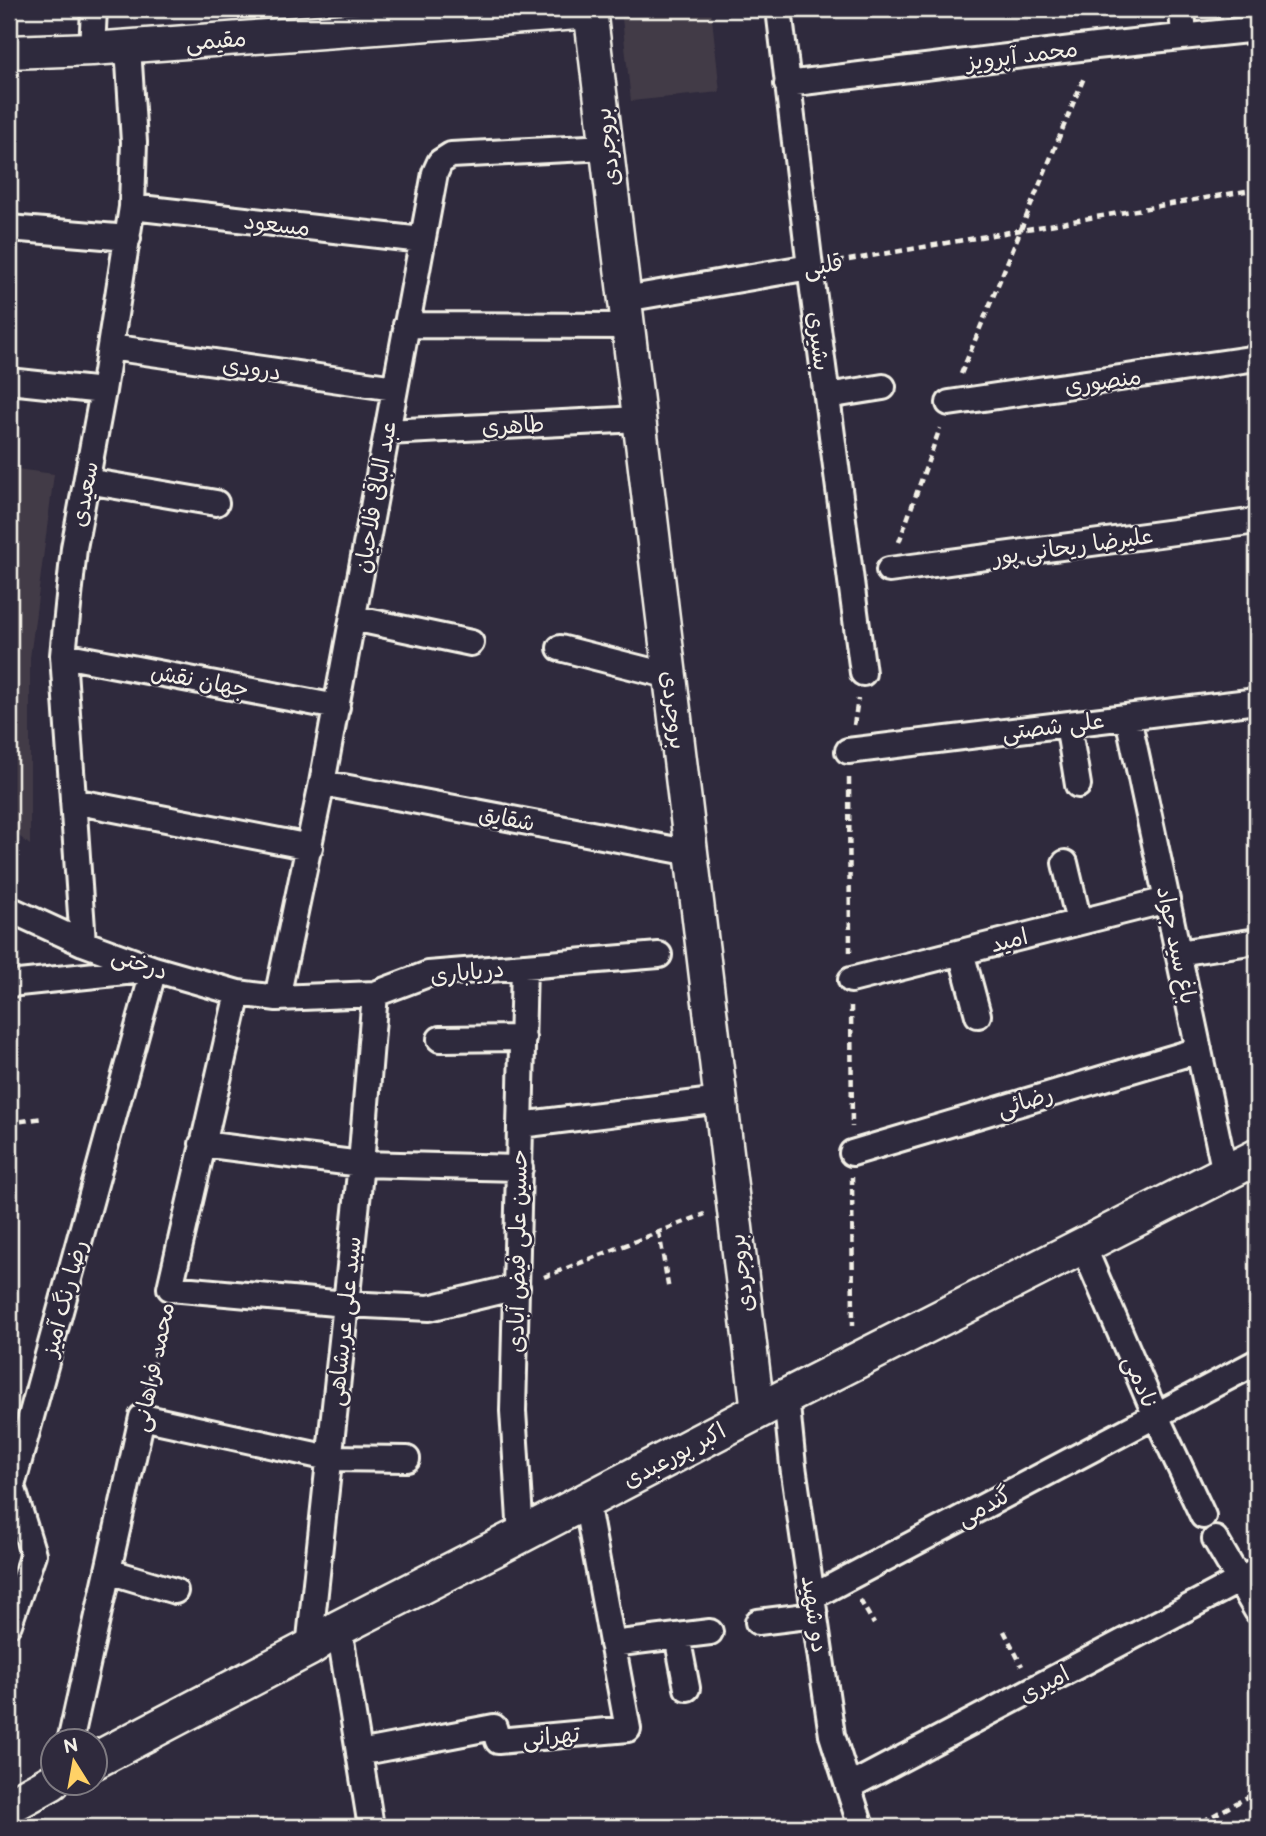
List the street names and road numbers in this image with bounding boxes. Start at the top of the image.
street label: مقیمی [185,25,247,57]
street label: محمد آپرویز [963,35,1080,77]
street label: بروجردی [589,106,627,188]
street label: مسعود [242,207,312,243]
street label: قلبی [801,249,845,283]
street label: بشیری [800,310,836,372]
street label: درودی [221,351,283,387]
street label: منصوری [1063,363,1143,401]
street label: طاهری [481,410,545,442]
street label: عبد الباقی فلاحیان [348,419,403,575]
street label: سعیدی [65,459,105,529]
street label: علیرضا ریحانی پور [989,522,1155,572]
street label: جهان نقش [148,658,251,704]
street label: بروجردی [654,669,692,751]
street label: علی شصتی [1000,707,1106,747]
street label: شقایق [476,800,537,838]
street label: باغ سید جواد [1149,884,1202,1007]
street label: امید [988,923,1031,959]
street label: درختی [108,941,171,986]
street label: دریاباری [429,955,506,991]
street label: رضائی [994,1080,1057,1124]
street label: حسین علی فیض آبادی [502,1149,534,1353]
street label: بروجردی [723,1232,761,1314]
street label: سید علی عربشاهی [322,1235,368,1407]
street label: رضا رنگ آمیز [35,1237,94,1362]
street label: محمد فراهانی [127,1300,181,1435]
street label: نادمی [1116,1351,1164,1413]
street label: اکبر پورعبدی [618,1417,731,1495]
street label: گندمی [952,1481,1017,1533]
street label: دو شهید [795,1574,833,1655]
street label: امیری [1015,1660,1074,1710]
street label: تهرانی [521,1721,581,1753]

